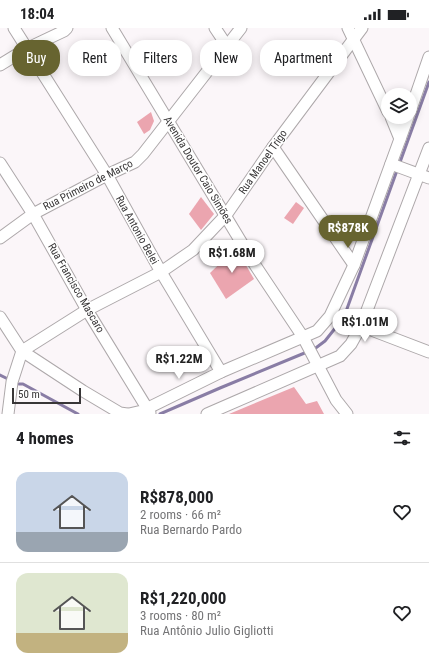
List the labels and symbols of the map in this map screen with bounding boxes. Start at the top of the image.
street label: Avenida Doutor Caio Simões [161,114,235,226]
street label: Rua Manoel Trigo [236,127,290,197]
street label: Rua Primeiro de Março [41,157,135,213]
street label: Rua Antonio Belei [113,193,161,267]
pin: R$878K [315,215,381,249]
pin: R$1.68M [195,240,269,274]
street label: Rua Francisco Mascaro [45,241,107,336]
pin: R$1.01M [328,309,402,343]
pin: R$1.22M [142,346,216,380]
scale bar [12,386,81,405]

